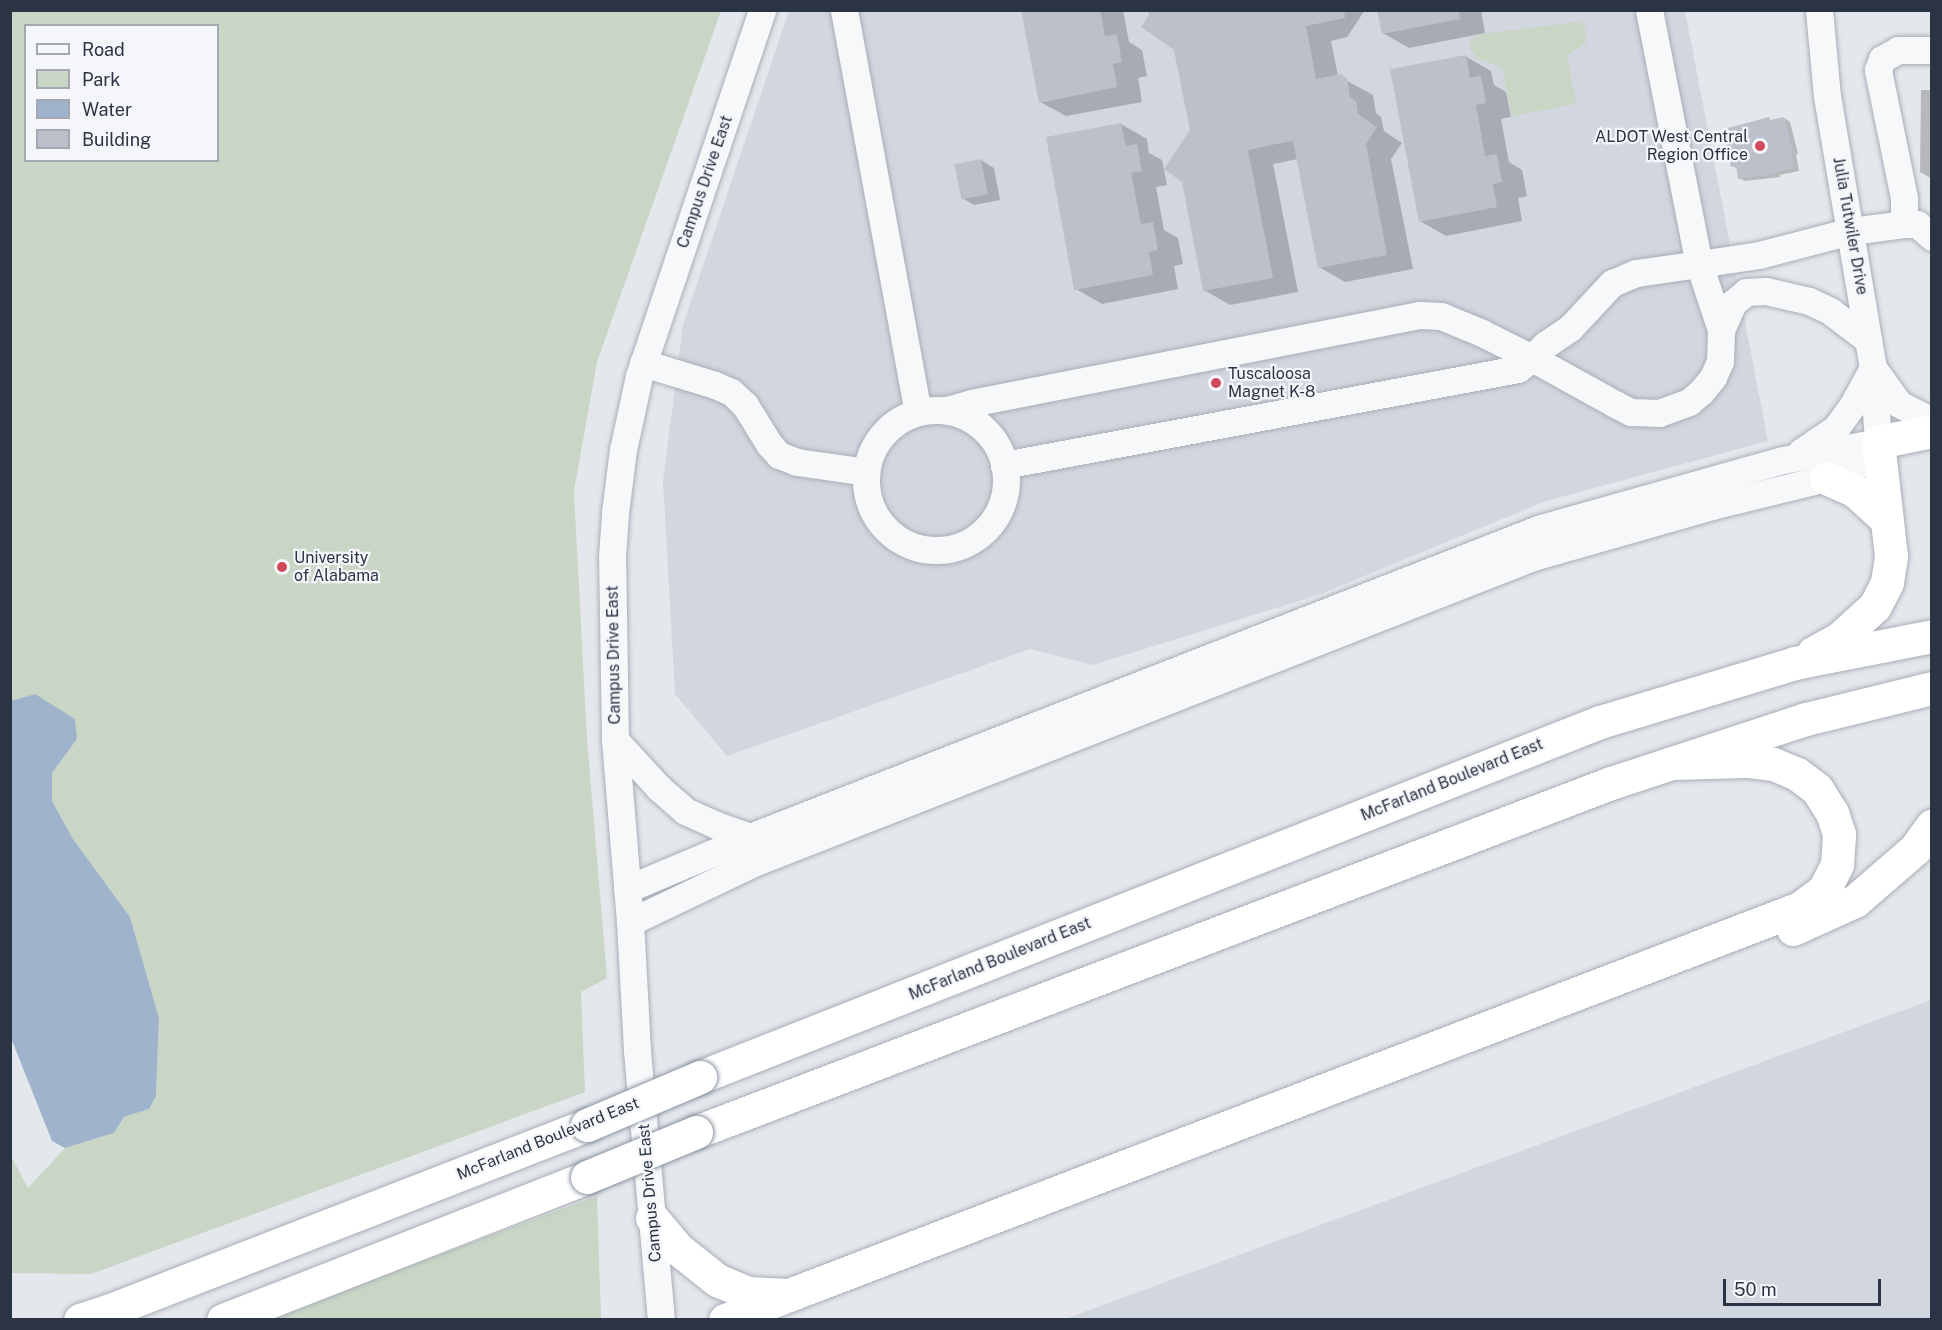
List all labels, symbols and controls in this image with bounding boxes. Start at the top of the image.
legend [24,24,219,162]
text: Road [82,39,125,60]
text: Park [82,69,120,90]
text: Water [82,99,132,120]
street label: Campus Drive East [673,113,737,251]
place label: ALDOT West Central Region Office [1595,127,1748,165]
text: Building [82,129,151,150]
marker: ALDOT West Central Region Office [1753,139,1767,153]
street label: Julia Tutwiler Drive [1828,156,1872,296]
place label: Tuscaloosa Magnet K-8 [1228,364,1315,402]
marker: Tuscaloosa Magnet K-8 [1209,376,1223,390]
place label: University of Alabama [294,548,379,586]
marker: University of Alabama [275,560,289,574]
street label: Campus Drive East [603,585,625,725]
street label: McFarland Boulevard East [1358,735,1546,825]
street label: McFarland Boulevard East [906,914,1094,1004]
street label: McFarland Boulevard East [454,1094,642,1184]
street label: Campus Drive East [634,1123,666,1263]
scale bar [1726,1267,1884,1305]
text: 50 m [1734,1279,1777,1300]

